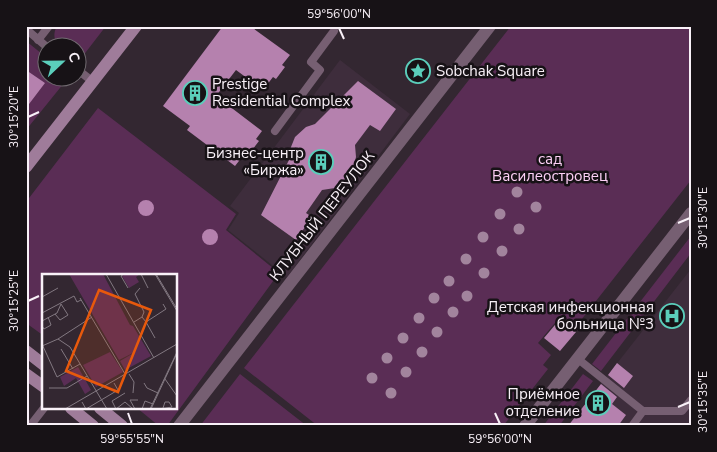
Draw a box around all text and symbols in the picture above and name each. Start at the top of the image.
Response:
text: 59°56'00"N [307,6,371,22]
north arrow [38,38,88,88]
text: С [63,49,84,66]
place icon: Sobchak Square [405,58,431,84]
place label: Sobchak Square [436,61,545,81]
place label: Prestige Residential Complex [212,74,351,111]
building icon: Prestige Residential Complex [182,80,208,106]
text: 30°15'20"E [6,86,22,148]
place label: Бизнес-центр «Биржа» [206,143,304,180]
street label: КЛУБНЫЙ ПЕРЕУЛОК [265,147,379,285]
building icon: Бизнес-центр «Биржа» [308,149,334,175]
park label: сад Василеостровец [492,149,608,186]
text: 30°15'30"E [695,187,711,249]
text: 30°15'25"E [6,270,22,332]
inset map [42,274,178,410]
place label: Детская инфекционная больница №3 [487,297,654,334]
hospital icon: Детская инфекционная больница №3 [659,303,685,329]
text: 30°15'35"E [695,371,711,433]
place label: Приёмное отделение [505,384,580,421]
building icon: Приёмное отделение [585,390,611,416]
text: 59°55'55"N [100,431,164,447]
text: 59°56'00"N [468,431,532,447]

